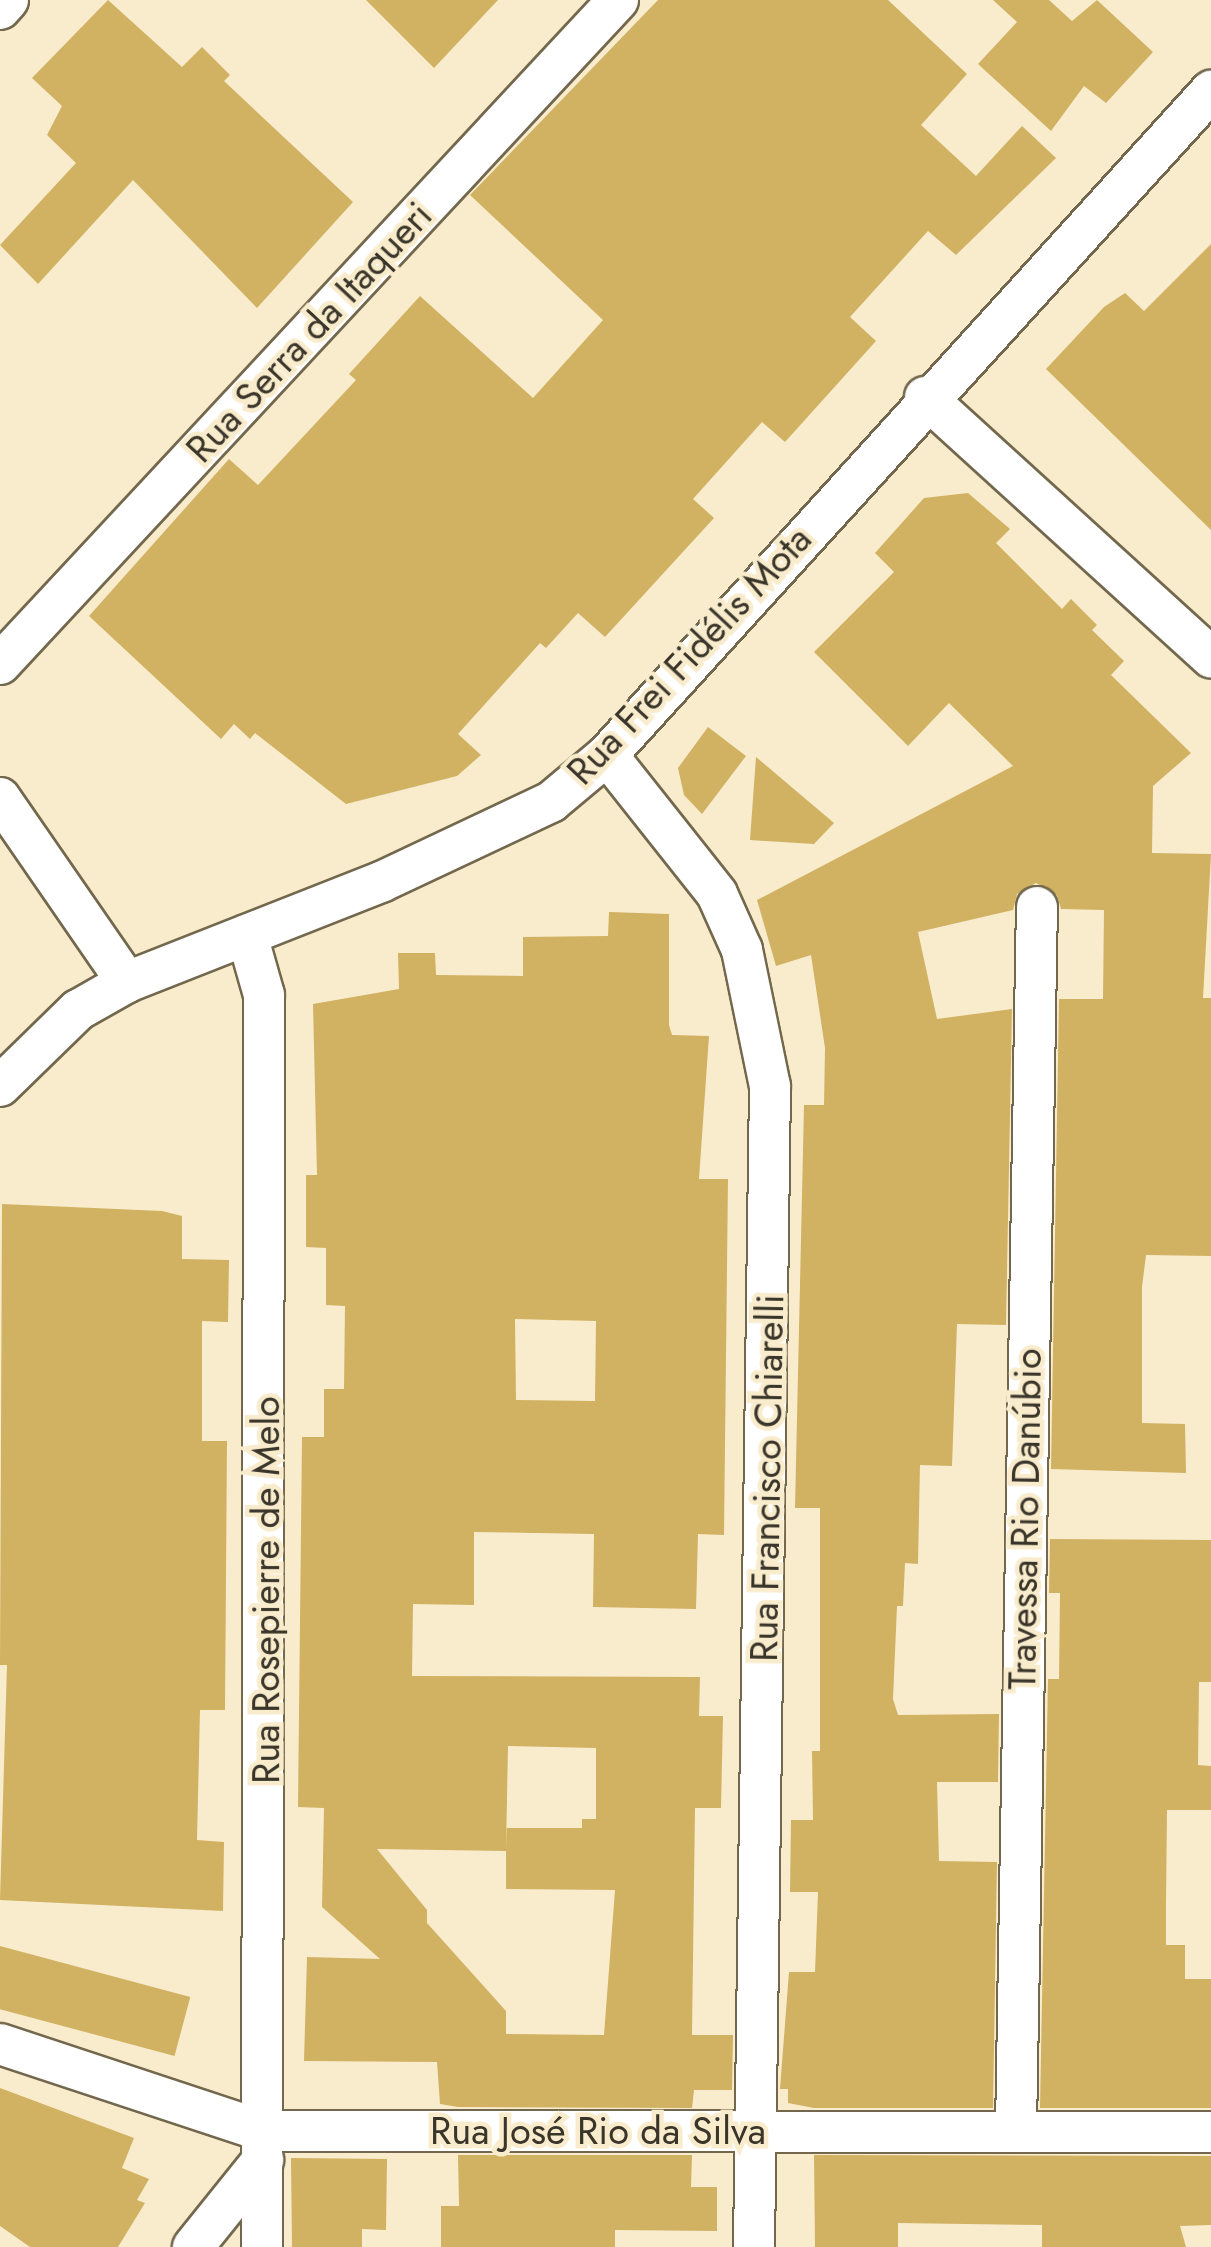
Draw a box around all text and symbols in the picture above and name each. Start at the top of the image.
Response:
street label: Rua Serra da Itaqueri [177,192,441,472]
street label: Rua Frei Fidélis Mota [557,516,821,794]
street label: Rua Francisco Chiarelli [741,1294,793,1662]
street label: Travessa Rio Danúbio [999,1348,1051,1690]
street label: Rua Rosepierre de Melo [243,1396,289,1784]
street label: Rua José Rio da Silva [430,2108,766,2154]

